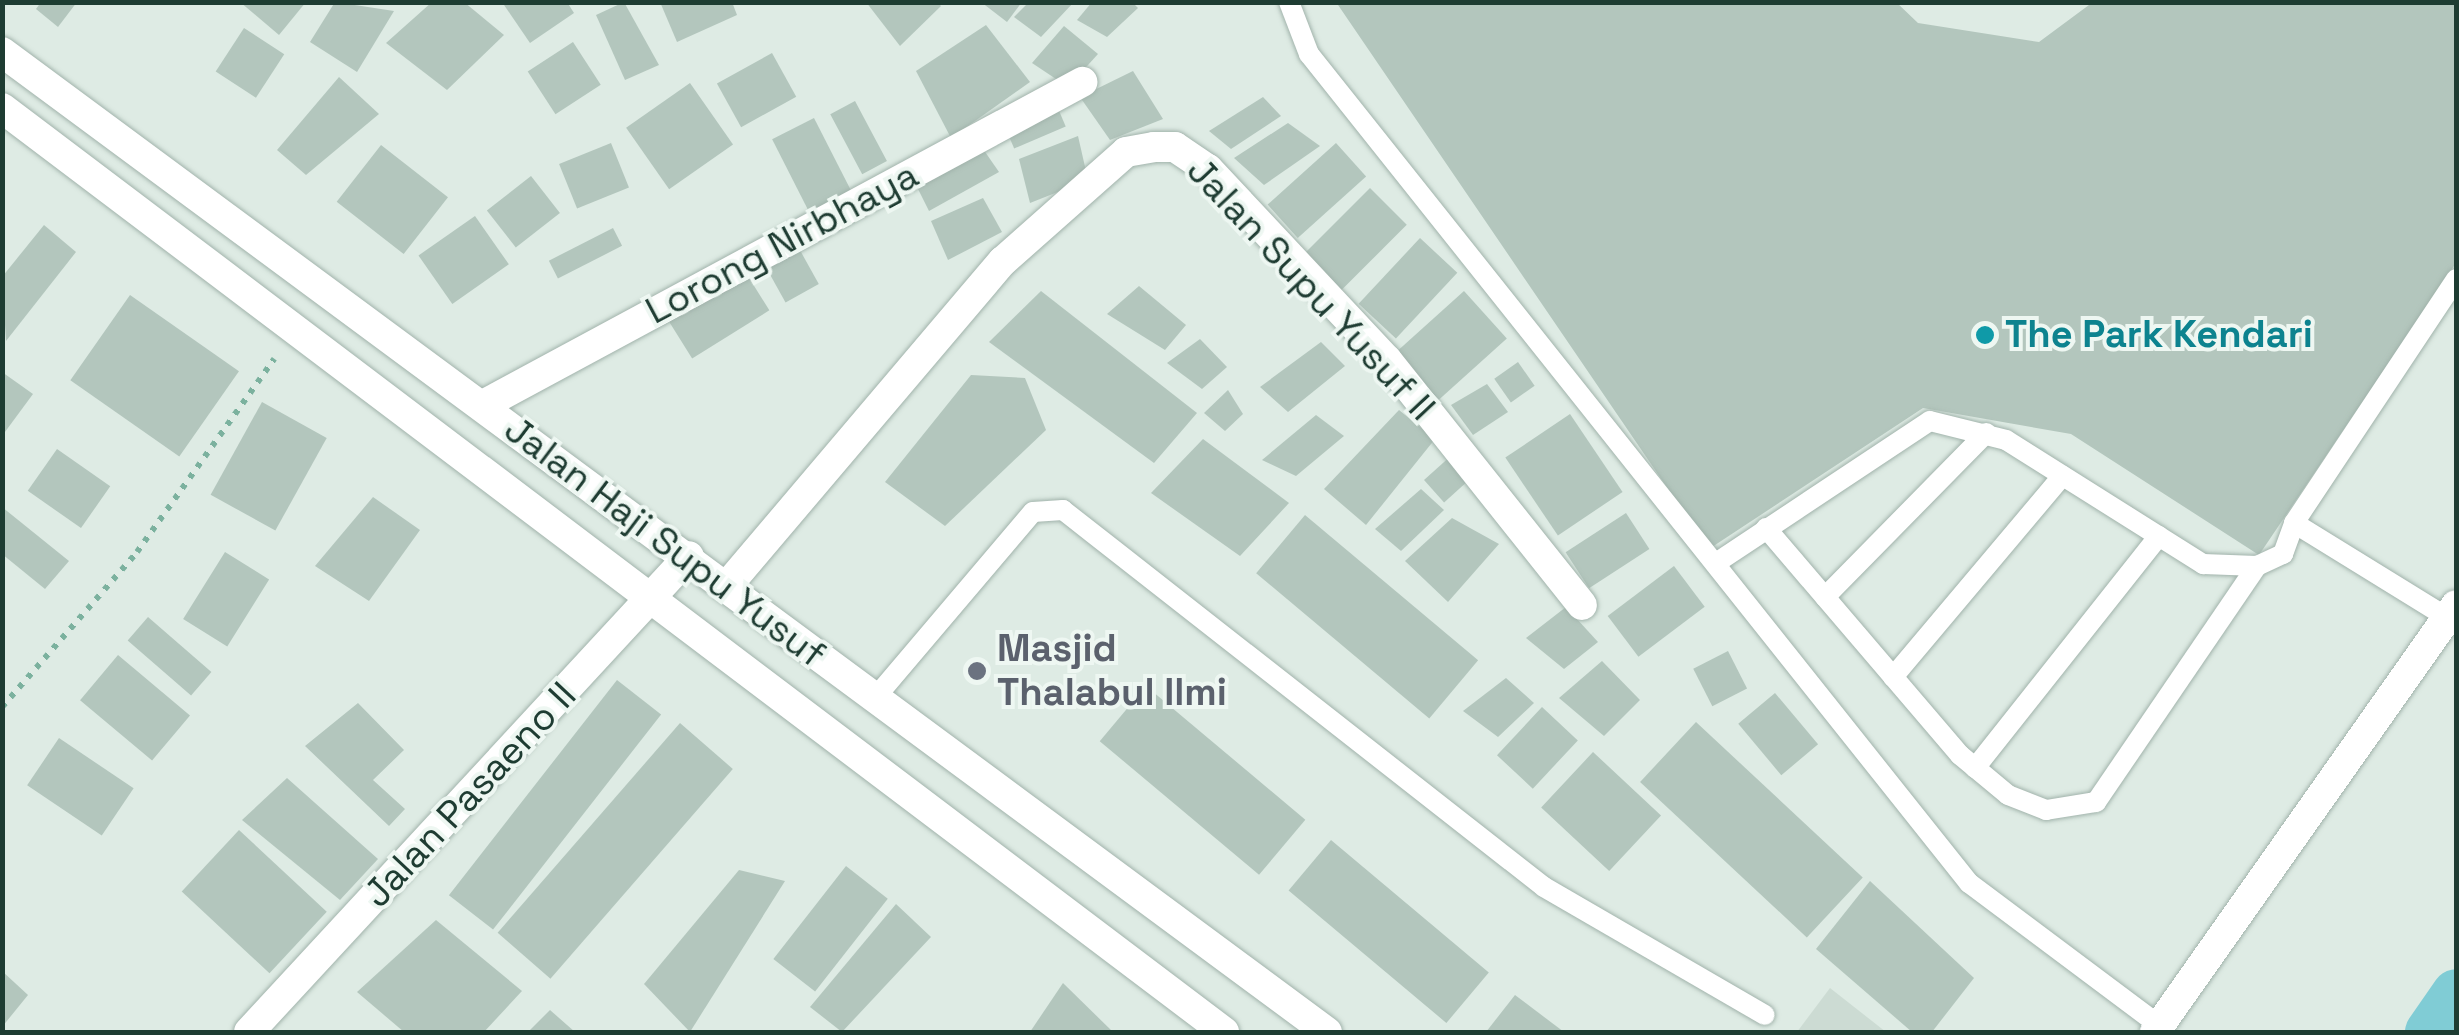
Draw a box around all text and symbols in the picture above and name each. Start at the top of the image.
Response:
street label: Jalan Supu Yusuf II [1177,148,1445,430]
street label: Lorong Nirbhaya [638,152,926,334]
place label: The Park Kendari [2005,312,2313,358]
marker: The Park Kendari [1974,324,1996,346]
street label: Jalan Haji Supu Yusuf [495,406,835,678]
place label: Masjid Thalabul Ilmi [997,626,1227,716]
marker: Masjid Thalabul Ilmi [966,660,988,682]
street label: Jalan Pasaeno II [354,673,586,917]

